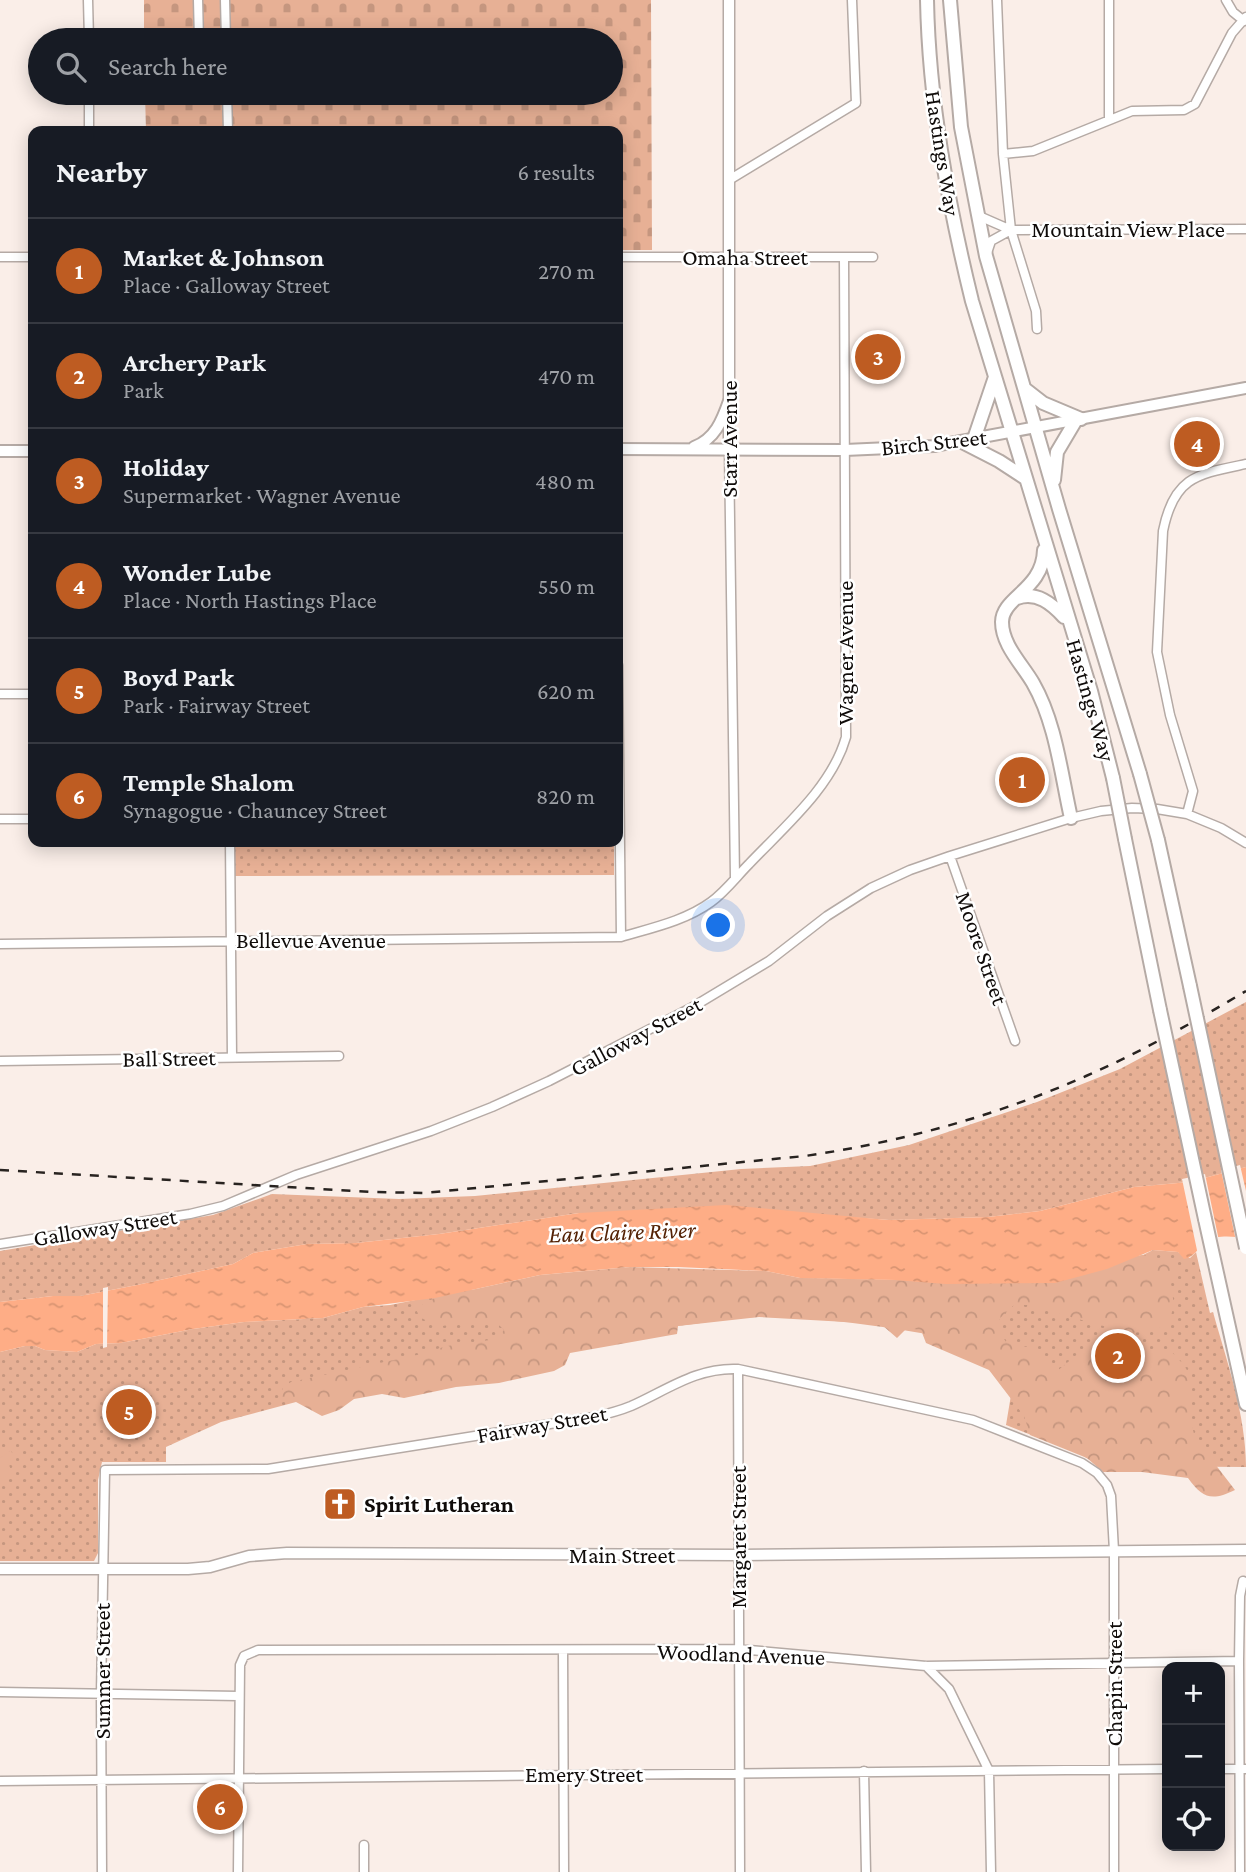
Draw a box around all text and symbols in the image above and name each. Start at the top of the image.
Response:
search box [28,28,623,105]
icon: search [52,48,90,86]
text: Search here [108,52,227,81]
street label: Hastings Way [920,89,966,218]
text: Nearby [56,155,147,188]
text: 6 results [518,159,595,185]
street label: Mountain View Place [1031,216,1225,242]
text: Market & Johnson [123,243,324,272]
street label: Omaha Street [682,244,808,270]
text: 1 [75,258,83,284]
text: 270 m [538,258,595,284]
text: Place · Galloway Street [123,272,330,298]
pin: 3 [855,331,901,383]
text: Archery Park [123,348,266,377]
text: 2 [73,363,85,389]
text: 470 m [538,363,595,389]
text: Park [123,377,164,403]
street label: Starr Avenue [716,380,742,498]
pin: 4 [1174,418,1220,470]
street label: Birch Street [880,423,989,460]
text: Holiday [123,453,209,482]
text: 3 [73,468,85,494]
text: 480 m [535,468,595,494]
text: Supermarket · Wagner Avenue [123,482,401,508]
text: Wonder Lube [123,558,271,587]
text: 4 [73,573,85,599]
text: 550 m [538,573,595,599]
street label: Wagner Avenue [832,581,858,725]
text: Place · North Hastings Place [123,587,377,613]
street label: Hastings Way [1061,636,1121,765]
text: Boyd Park [123,663,234,692]
text: 5 [73,678,85,704]
text: 620 m [537,678,595,704]
text: Park · Fairway Street [123,692,310,718]
pin: 1 [999,754,1045,806]
text: Temple Shalom [123,768,294,797]
text: 6 [73,783,85,809]
text: 820 m [536,783,595,809]
text: Synagogue · Chauncey Street [123,797,387,823]
street label: Moore Street [951,888,1014,1008]
your location [701,908,735,942]
street label: Bellevue Avenue [236,927,386,953]
street label: Galloway Street [566,990,706,1081]
street label: Ball Street [122,1044,216,1072]
street label: Galloway Street [31,1203,179,1251]
water label: Eau Claire River [548,1215,697,1248]
pin: 2 [1095,1330,1141,1382]
pin: 5 [106,1386,152,1438]
street label: Fairway Street [475,1400,610,1448]
street label: Margaret Street [725,1465,751,1608]
church icon: Spirit Lutheran [321,1485,359,1523]
place label: Spirit Lutheran [364,1491,514,1517]
street label: Main Street [569,1542,676,1568]
street label: Summer Street [89,1602,115,1739]
street label: Chapin Street [1101,1621,1127,1747]
street label: Woodland Avenue [656,1638,826,1670]
map controls [1162,1662,1225,1851]
button: + [1162,1662,1225,1725]
button: − [1162,1725,1225,1788]
street label: Emery Street [525,1761,643,1787]
pin: 6 [197,1781,243,1833]
button: locate [1162,1788,1225,1851]

